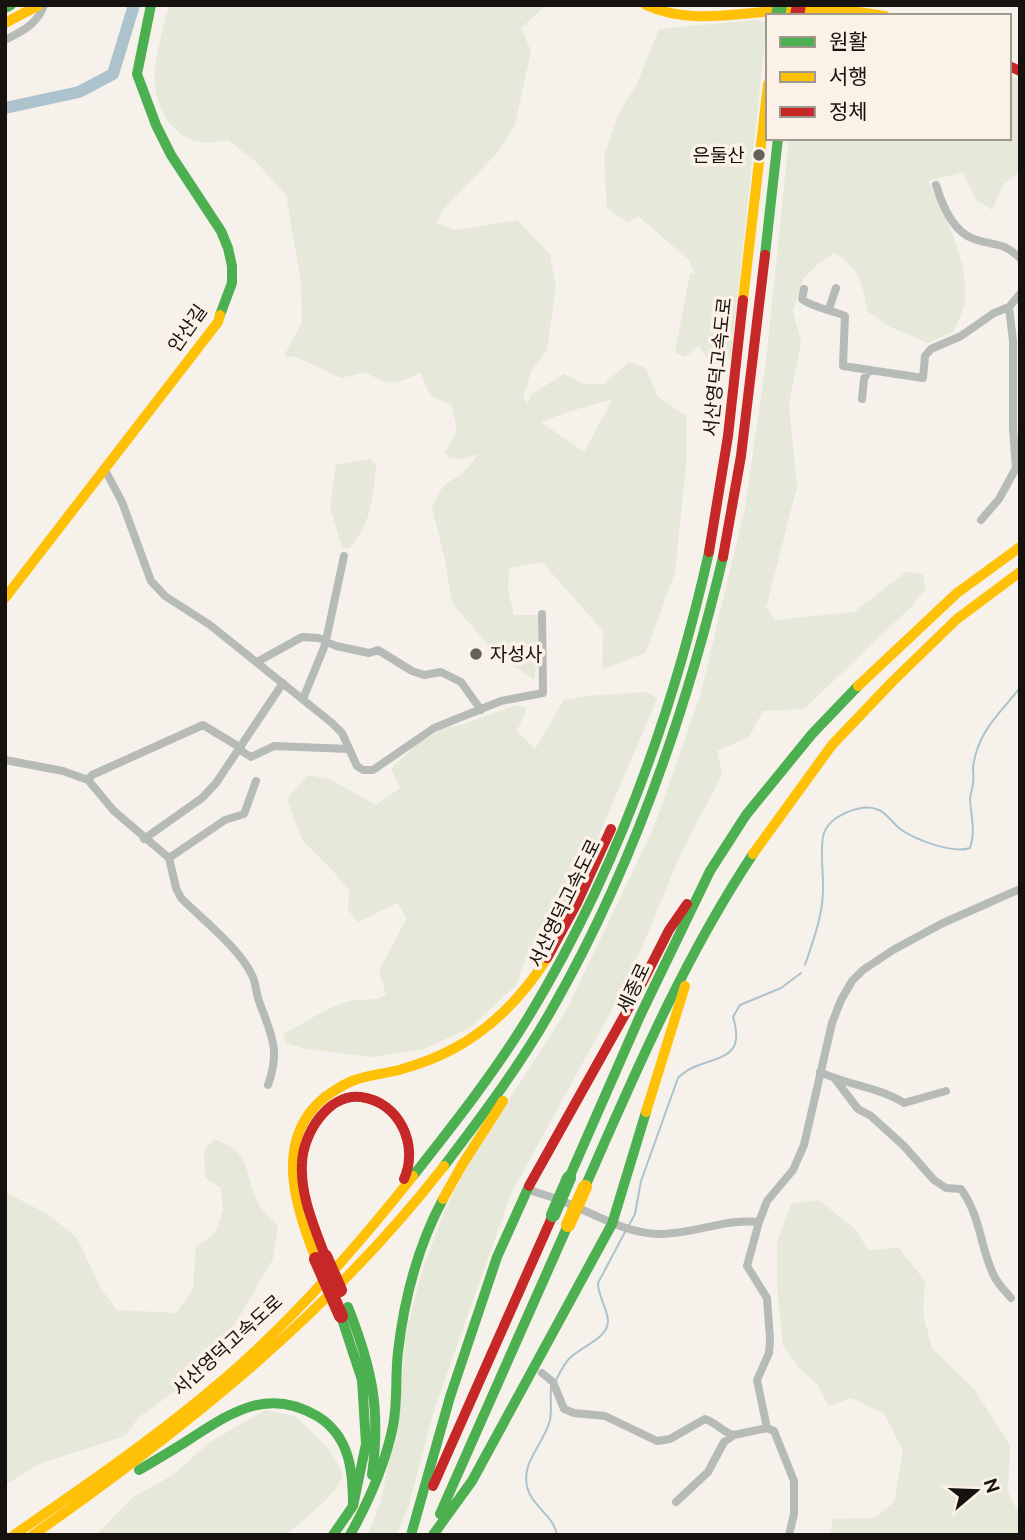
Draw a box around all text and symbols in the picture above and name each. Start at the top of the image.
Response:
legend [766,14,1011,140]
text: 원활 [829,29,868,53]
text: 서행 [829,64,868,88]
text: 정체 [829,99,868,123]
place label: 은둘산 [693,144,745,166]
marker: 은둘산 [751,147,767,163]
street label: 서산영덕고속도로 [699,296,735,438]
street label: 안산길 [163,300,211,356]
place label: 자성사 [490,643,542,665]
marker: 자성사 [468,646,484,662]
street label: 서산영덕고속도로 [523,835,605,971]
street label: 세종로 [612,960,654,1016]
street label: 서산영덕고속도로 [168,1290,286,1400]
north arrow [941,1456,1011,1526]
text: N [979,1475,1005,1496]

